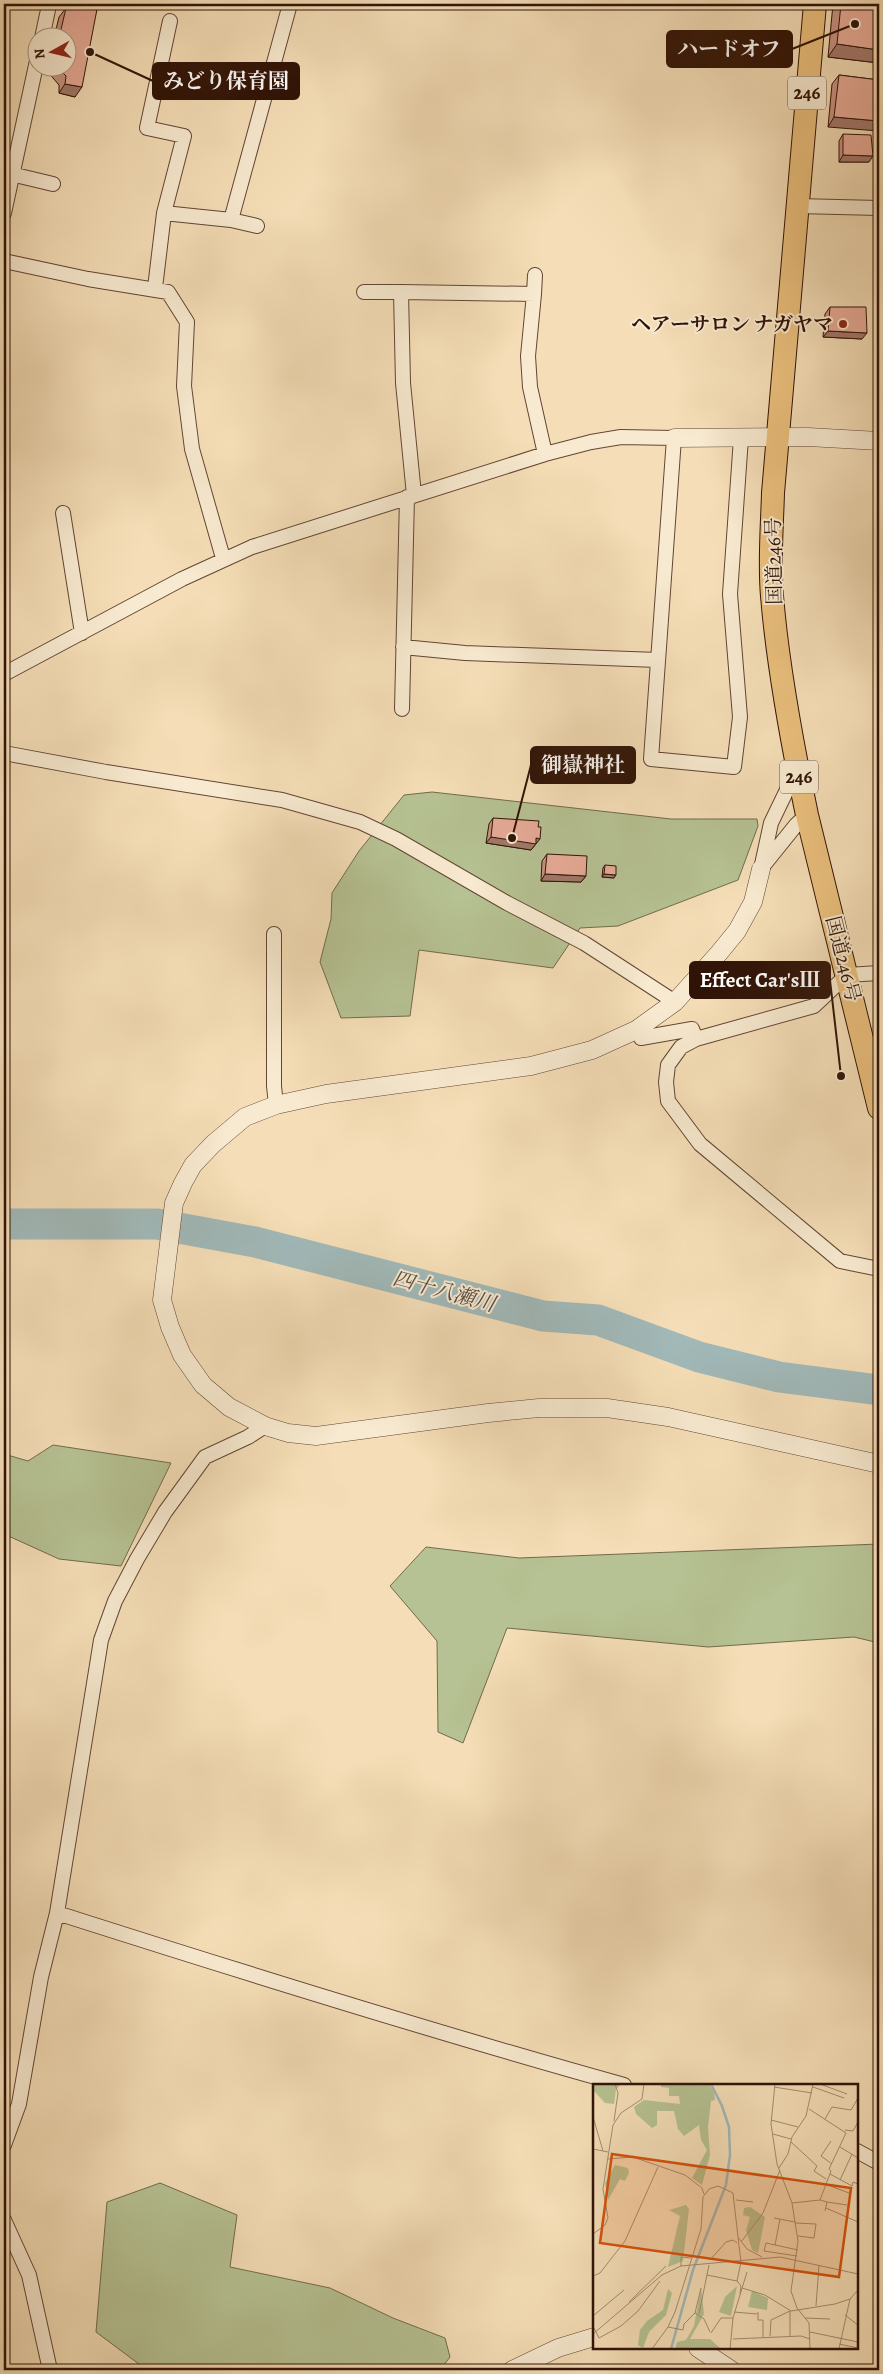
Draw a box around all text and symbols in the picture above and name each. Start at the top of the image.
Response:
north arrow [28,28,78,78]
callout: ハードオフ [667,31,792,67]
text: ハードオフ [677,35,781,63]
text: N [30,47,50,60]
callout: みどり保育園 [153,63,299,99]
text: みどり保育園 [163,67,289,95]
road number: 246 [788,76,826,110]
place label: ヘアーサロン ナガヤマ [631,311,833,338]
marker: ヘアーサロン ナガヤマ [837,318,849,330]
street label: 国道246号 [760,517,788,605]
callout: 御嶽神社 [531,747,635,783]
text: 御嶽神社 [541,751,625,779]
road number: 246 [780,760,818,794]
street label: 国道246号 [819,913,867,1005]
callout: Effect Car'sⅢ [690,962,830,998]
text: Effect Car'sⅢ [700,966,820,994]
water label: 四十八瀬川 [390,1264,500,1319]
inset map [593,2084,858,2349]

